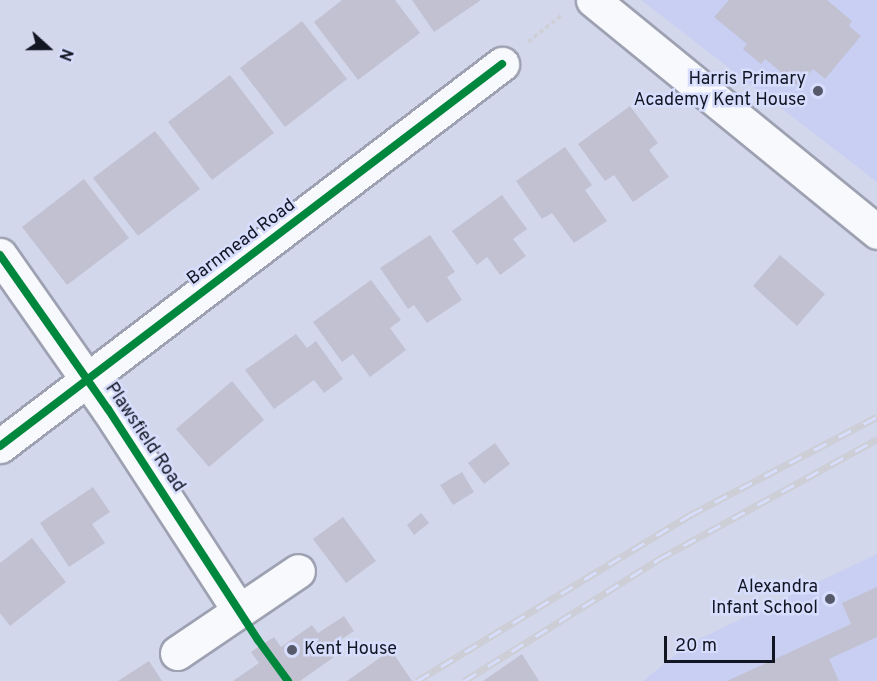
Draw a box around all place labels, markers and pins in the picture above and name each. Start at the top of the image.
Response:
place label: Harris Primary Academy Kent House [634,70,806,112]
marker: Harris Primary Academy Kent House [811,84,825,98]
place label: Alexandra Infant School [711,578,818,620]
marker: Alexandra Infant School [823,592,837,606]
place label: Kent House [304,639,397,661]
marker: Kent House [285,643,299,657]

